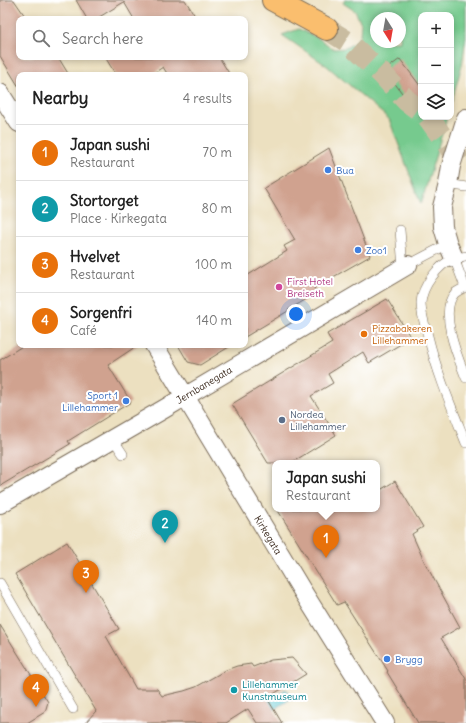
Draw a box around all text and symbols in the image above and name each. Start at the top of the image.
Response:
north arrow [370,12,406,48]
map controls [418,12,454,120]
button: + [418,12,454,48]
search box [16,16,248,60]
icon: search [30,27,52,49]
text: Search here [62,29,143,48]
button: − [418,48,454,84]
button: layers [418,84,454,120]
text: Nearby [32,87,88,109]
text: 4 results [183,90,232,107]
text: Japan sushi [70,135,150,154]
text: 1 [42,144,48,161]
text: 70 m [203,144,232,161]
text: Restaurant [70,154,135,171]
place label: Bua [336,164,354,177]
marker: Bua [323,165,333,175]
text: Stortorget [70,191,139,210]
text: 2 [41,200,49,217]
text: 80 m [201,200,232,217]
text: Place · Kirkegata [70,210,167,227]
place label: Zoo1 [366,244,387,257]
marker: Zoo1 [353,245,363,255]
text: Hvelvet [70,247,120,266]
text: 3 [41,256,49,273]
text: 100 m [195,256,232,273]
text: Restaurant [70,266,135,283]
place label: First Hotel Breiseth [287,275,333,300]
marker: First Hotel Breiseth [274,282,284,292]
text: Sorgenfri [70,303,132,322]
your location [286,304,306,324]
text: 4 [41,312,49,329]
text: 140 m [196,312,232,329]
text: Café [70,322,97,339]
place label: Pizzabakeren Lillehammer [372,322,432,347]
marker: Pizzabakeren Lillehammer [359,329,369,339]
street label: Jernbanegata [174,363,235,407]
place label: Sport 1 Lillehammer [62,389,118,414]
marker: Sport 1 Lillehammer [121,396,131,406]
place label: Nordea Lillehammer [290,408,346,433]
marker: Nordea Lillehammer [277,415,287,425]
popup [272,460,380,512]
text: Japan sushi [286,468,366,487]
text: Restaurant [286,487,351,504]
pin: 2 [152,510,178,543]
street label: Kirkegata [251,513,285,557]
pin: 1 [313,525,339,558]
pin: 3 [73,560,99,593]
place label: Brygg [395,653,422,666]
marker: Brygg [382,654,392,664]
pin: 4 [23,674,49,707]
place label: Lillehammer Kunstmuseum [242,678,307,703]
marker: Lillehammer Kunstmuseum [229,685,239,695]

